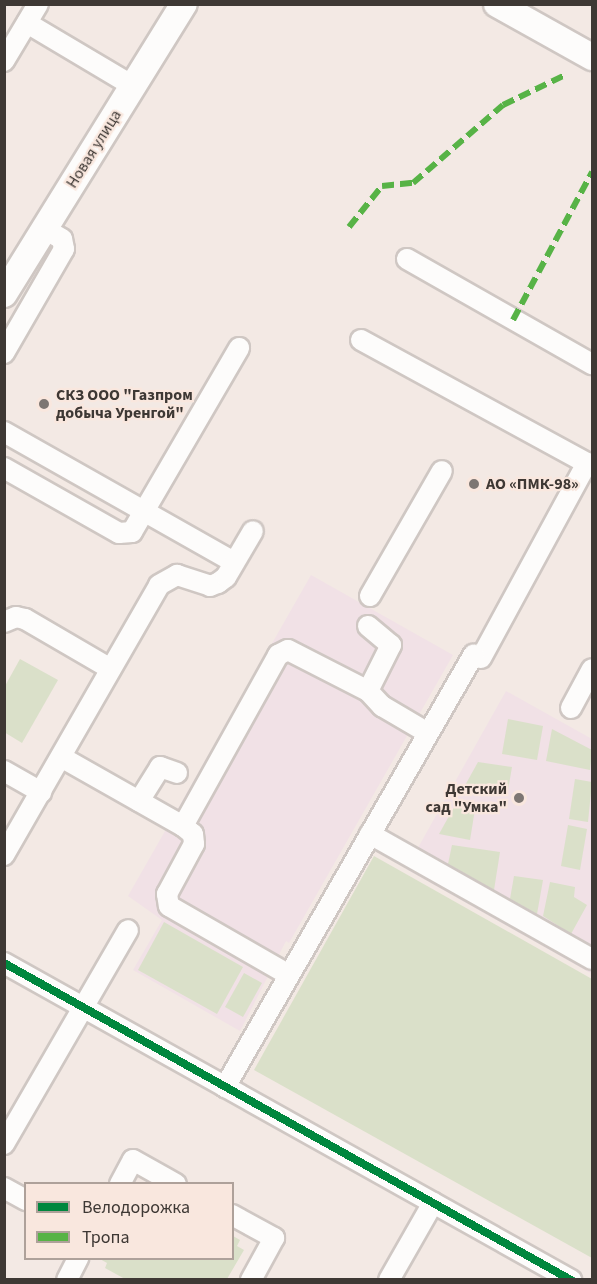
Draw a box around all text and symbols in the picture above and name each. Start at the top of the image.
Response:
street label: Новая улица [62,106,126,192]
place label: СКЗ ООО "Газпром добыча Уренгой" [56,385,193,423]
marker: СКЗ ООО "Газпром добыча Уренгой" [37,397,51,411]
place label: АО «ПМК-98» [486,474,579,494]
marker: АО «ПМК-98» [467,477,481,491]
place label: Детский сад "Умка" [425,779,507,817]
marker: Детский сад "Умка" [512,791,526,805]
legend [24,1182,234,1260]
text: Велодорожка [82,1195,190,1220]
text: Тропа [82,1225,130,1250]

